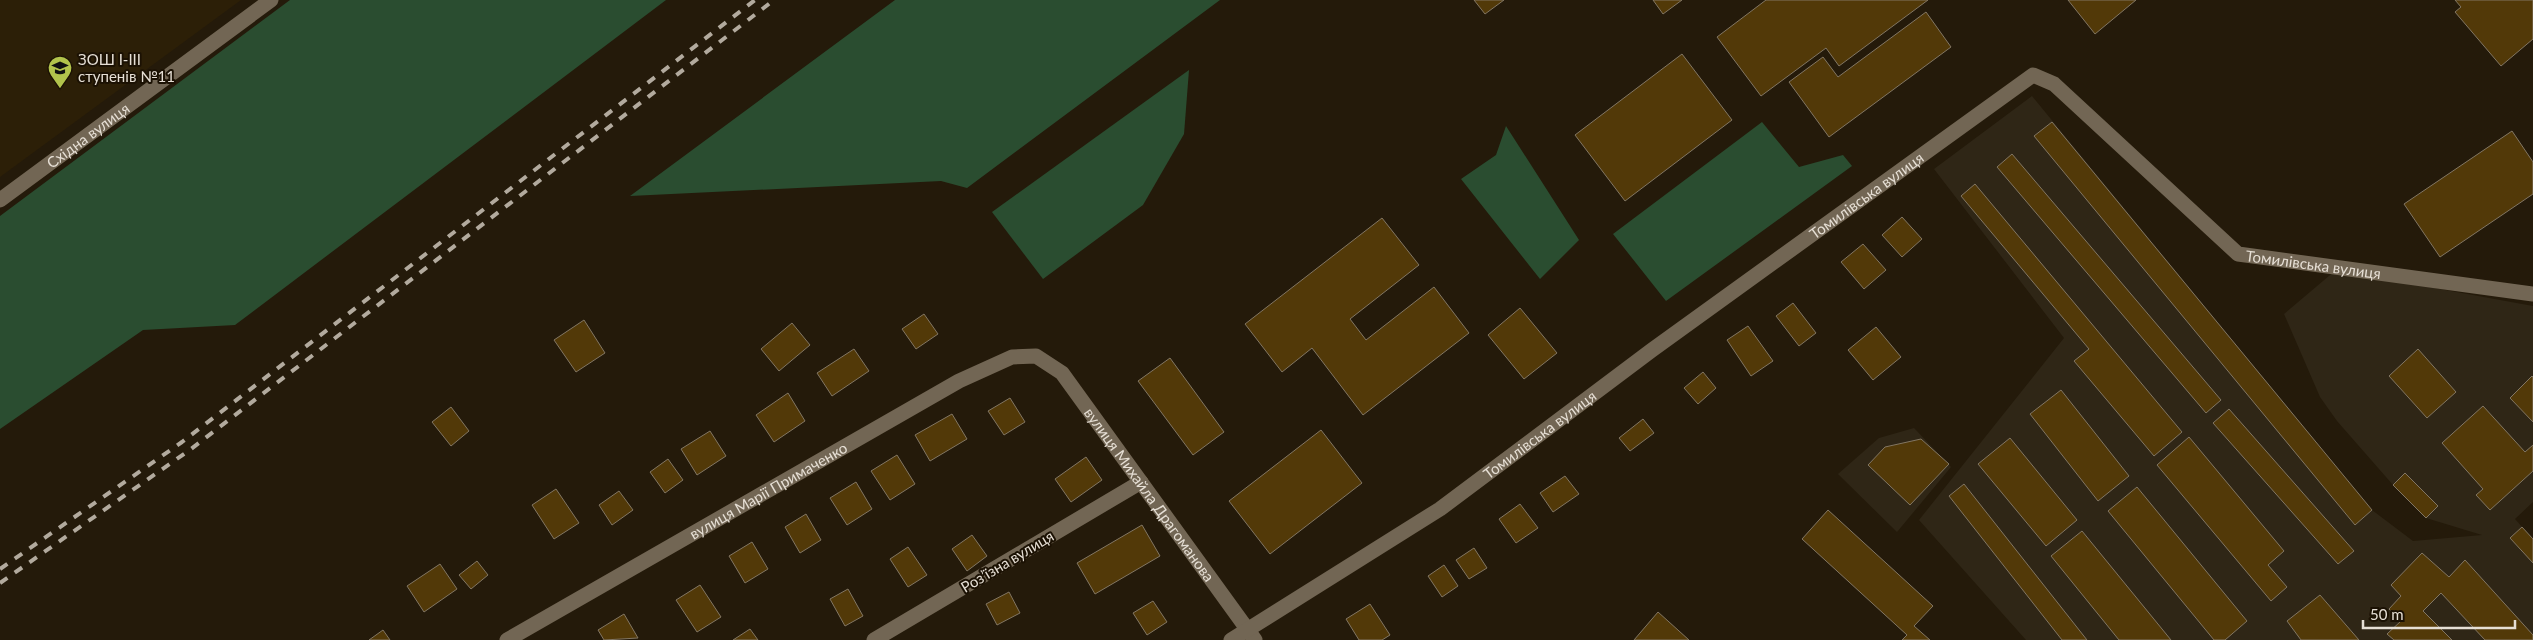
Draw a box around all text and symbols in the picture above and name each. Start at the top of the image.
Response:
place label: ЗОШ І-ІІІ ступенів №11 [78,50,175,85]
school or university icon: ЗОШ І-ІІІ ступенів №11 [47,55,73,89]
street label: Східна вулиця [43,99,133,172]
street label: Томилівська вулиця [1806,148,1927,242]
street label: Томилівська вулиця [2245,246,2382,282]
street label: Томилівська вулиця [1480,386,1599,482]
street label: вулиця Михайла Драгоманова [1081,404,1219,585]
street label: вулиця Марії Примаченко [686,438,850,543]
street label: Розʼїзна вулиця [957,526,1057,596]
scale bar [2363,598,2516,630]
text: 50 m [2370,605,2404,623]

